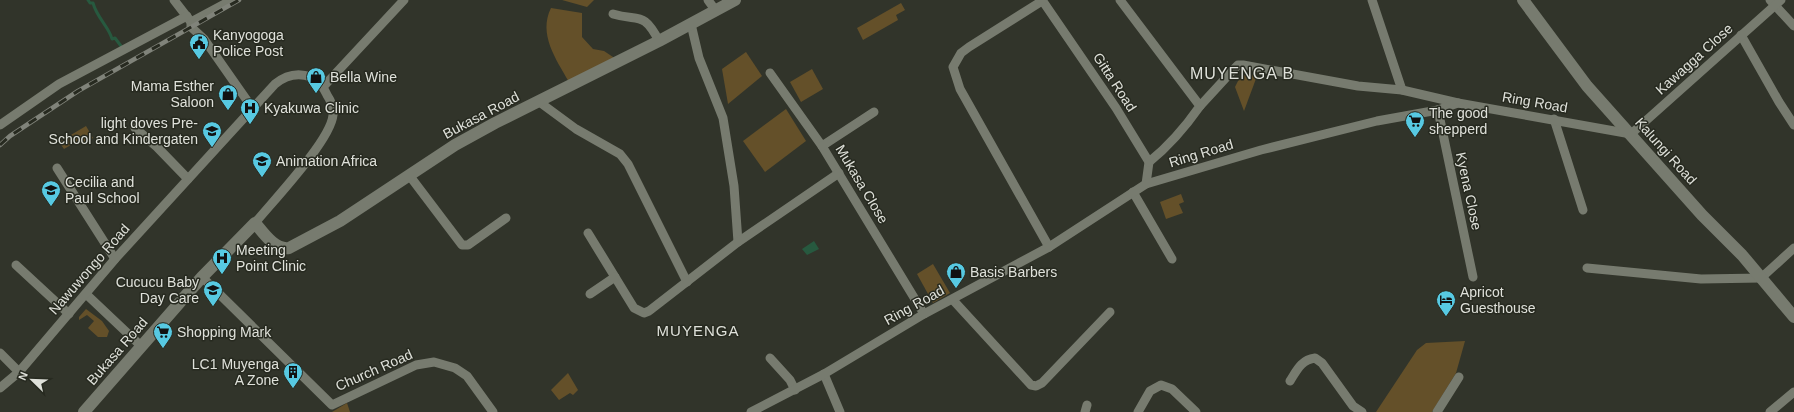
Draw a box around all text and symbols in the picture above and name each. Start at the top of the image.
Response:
street label: Kawagga Close [1652,20,1736,98]
place label: Kanyogoga Police Post [213,27,284,59]
public building icon: Kanyogoga Police Post [188,32,210,60]
street label: Gitta Road [1090,50,1140,114]
district label: MUYENGA B [1190,65,1294,82]
shop icon: Bella Wine [305,66,327,94]
place label: Bella Wine [330,69,397,85]
place label: Mama Esther Saloon [131,78,214,110]
shop icon: Mama Esther Saloon [217,83,239,111]
street label: Bukasa Road [440,88,522,142]
street label: Ring Road [1501,88,1569,116]
hospital icon: Kyakuwa Clinic [239,97,261,125]
place label: Kyakuwa Clinic [264,100,359,116]
place label: The good shepperd [1429,105,1488,137]
supermarket icon: The good shepperd [1404,110,1426,138]
street label: Kalungi Road [1632,114,1700,188]
place label: light doves Pre- School and Kindergaten [49,115,198,147]
school or university icon: light doves Pre- School and Kindergaten [201,120,223,148]
street label: Ring Road [1167,136,1235,170]
street label: Mukasa Close [832,142,892,226]
school or university icon: Animation Africa [251,150,273,178]
street label: Kyena Close [1453,151,1485,232]
place label: Animation Africa [276,153,377,169]
place label: Cecilia and Paul School [65,174,140,206]
school or university icon: Cecilia and Paul School [40,179,62,207]
street label: Nawuwongo Road [45,221,133,317]
place label: Meeting Point Clinic [236,242,306,274]
hospital icon: Meeting Point Clinic [211,247,233,275]
shop icon: Basis Barbers [945,261,967,289]
place label: Basis Barbers [970,264,1057,280]
place label: Cucucu Baby Day Care [116,274,199,306]
school or university icon: Cucucu Baby Day Care [202,279,224,307]
street label: Ring Road [881,282,947,328]
place label: Apricot Guesthouse [1460,284,1536,316]
hotel icon: Apricot Guesthouse [1435,289,1457,317]
street label: Bukasa Road [83,314,151,388]
supermarket icon: Shopping Mark [152,321,174,349]
district label: MUYENGA [657,322,739,339]
place label: Shopping Mark [177,324,272,340]
street label: Church Road [333,346,415,394]
place label: LC1 Muyenga A Zone [192,356,279,388]
north arrow [12,360,52,400]
building icon: LC1 Muyenga A Zone [282,361,304,389]
text: N [16,370,30,382]

